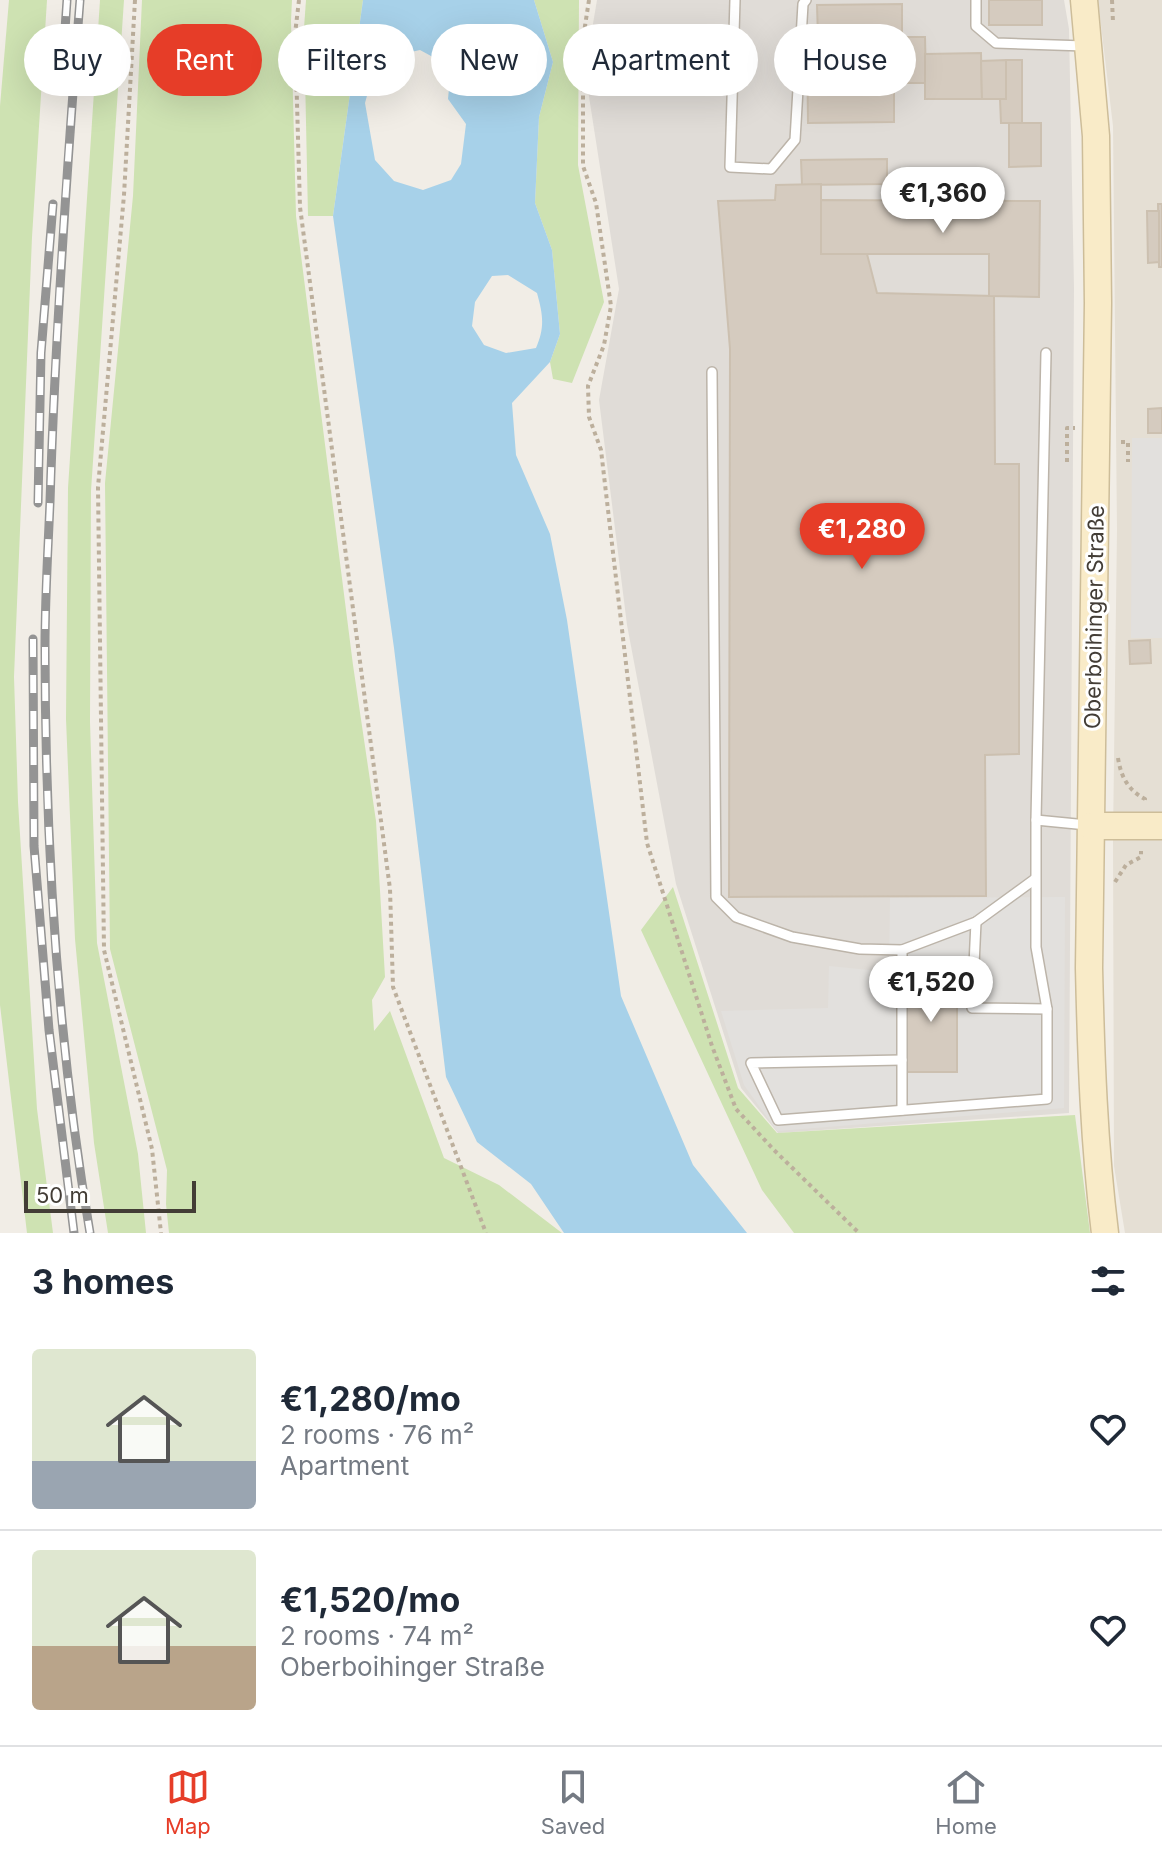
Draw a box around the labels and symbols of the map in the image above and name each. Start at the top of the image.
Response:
pin: €1,360 [878,167,1008,235]
pin: €1,280 [797,503,927,571]
street label: Oberboihinger Straße [1079,505,1109,729]
pin: €1,520 [866,956,996,1024]
scale bar [24,1177,196,1213]

